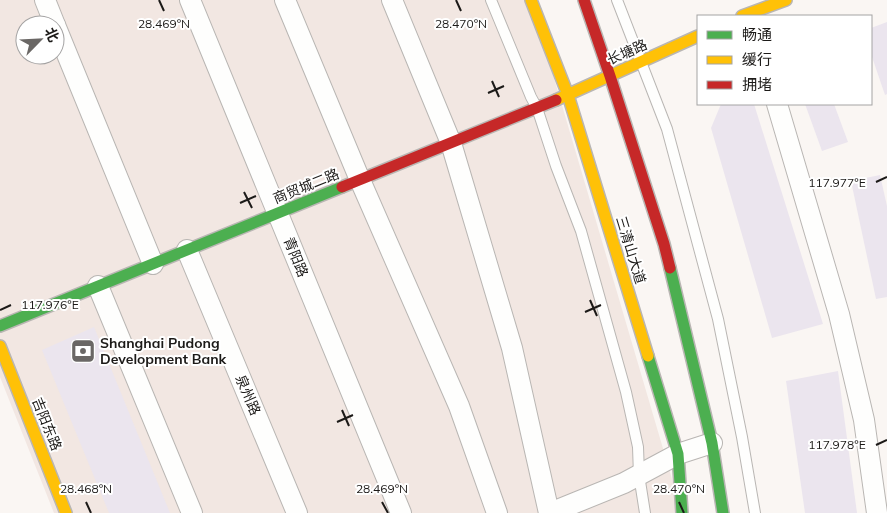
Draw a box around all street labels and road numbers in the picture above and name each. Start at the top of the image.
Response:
street label: 长塘路 [604,35,650,69]
street label: 商贸城二路 [270,165,342,207]
street label: 三清山大道 [612,214,650,286]
street label: 青阳路 [280,234,312,280]
street label: 泉州路 [232,372,264,418]
street label: 吉阳东路 [28,395,66,453]

